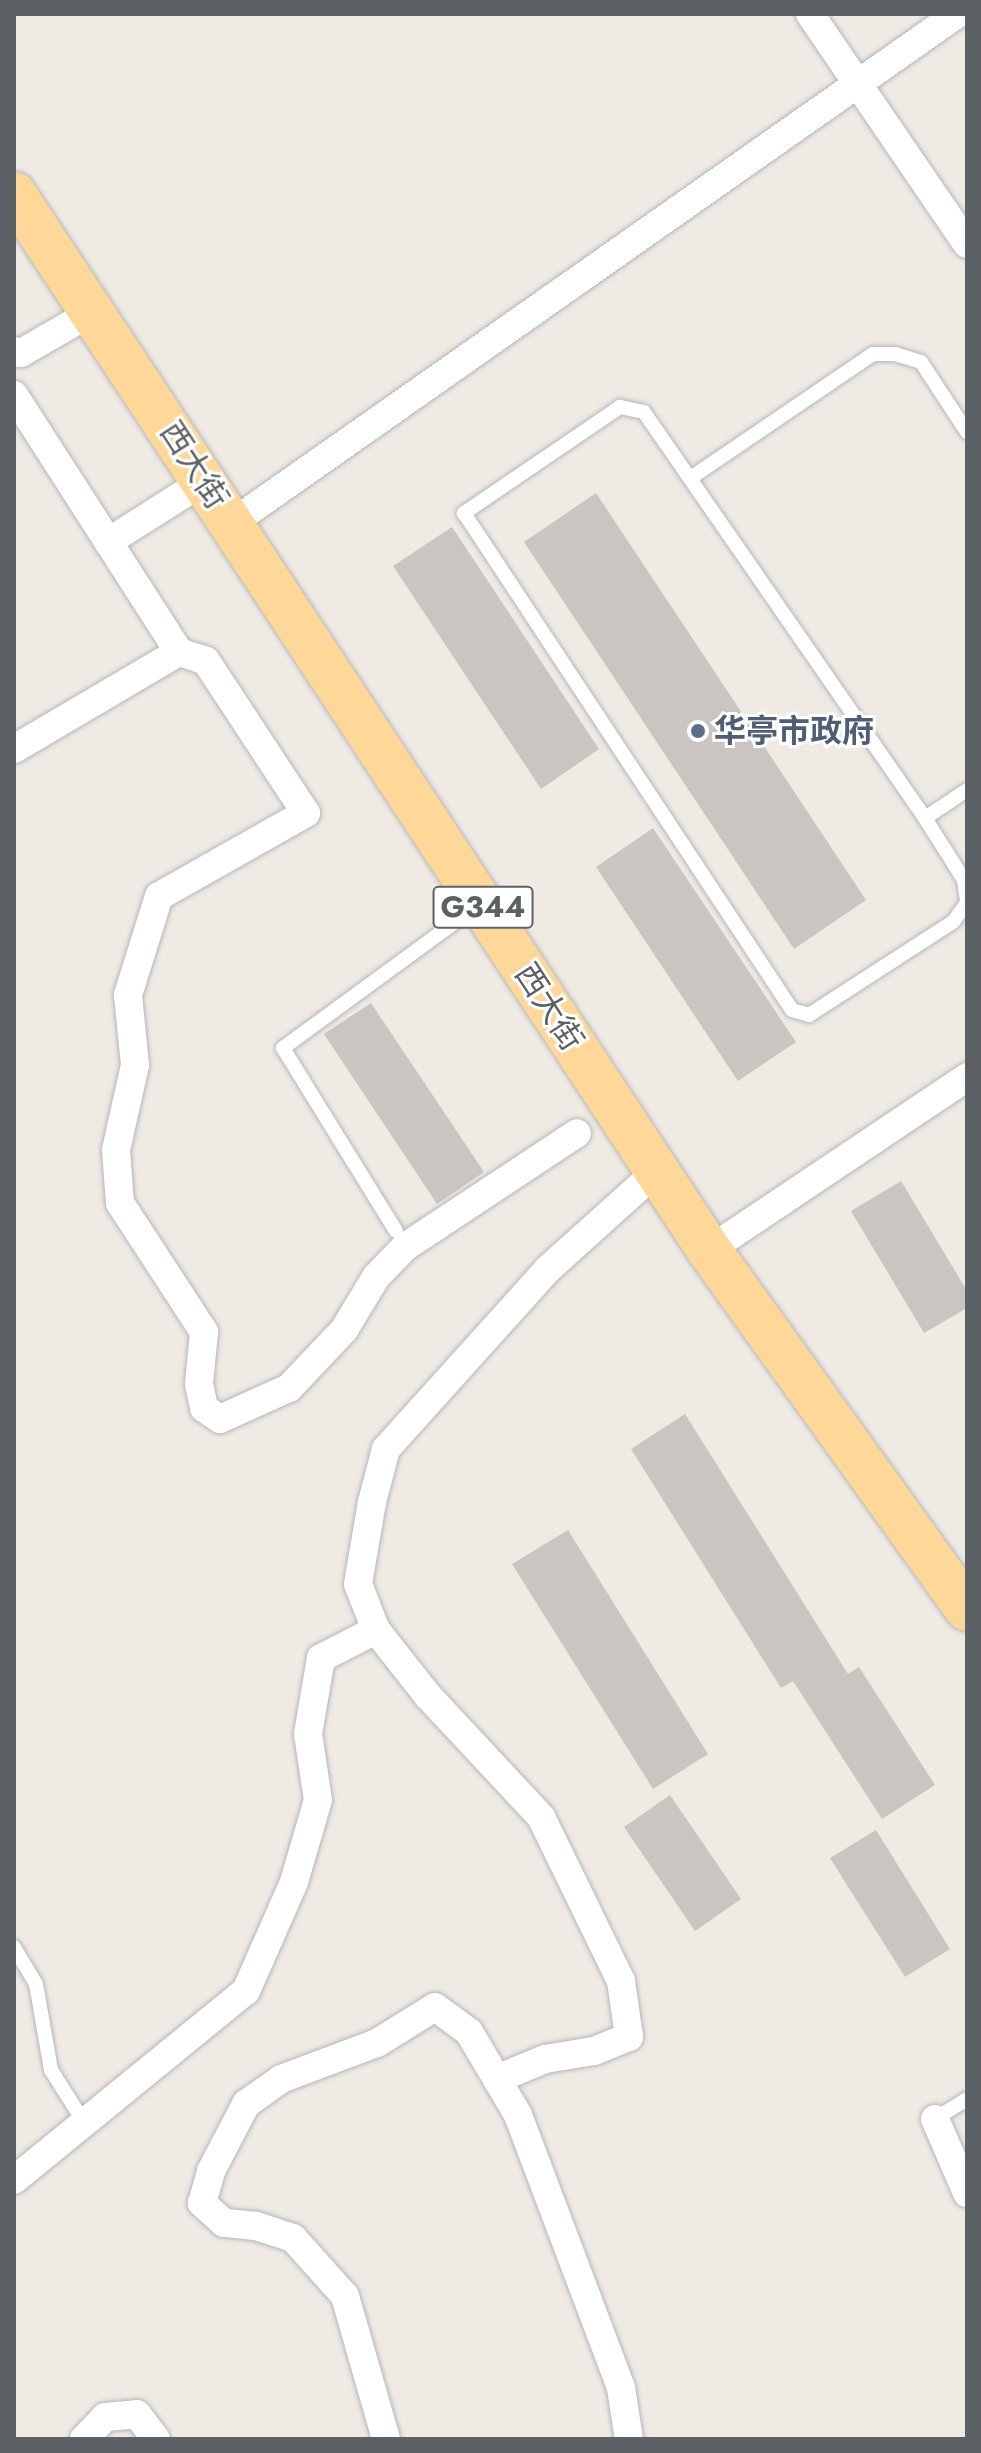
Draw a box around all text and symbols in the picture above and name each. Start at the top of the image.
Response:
street label: 西大街 [152,414,236,516]
place label: 华亭市政府 [714,712,874,750]
marker: 华亭市政府 [689,722,707,740]
road number: G344 [431,881,535,933]
street label: 西大街 [507,956,591,1058]

